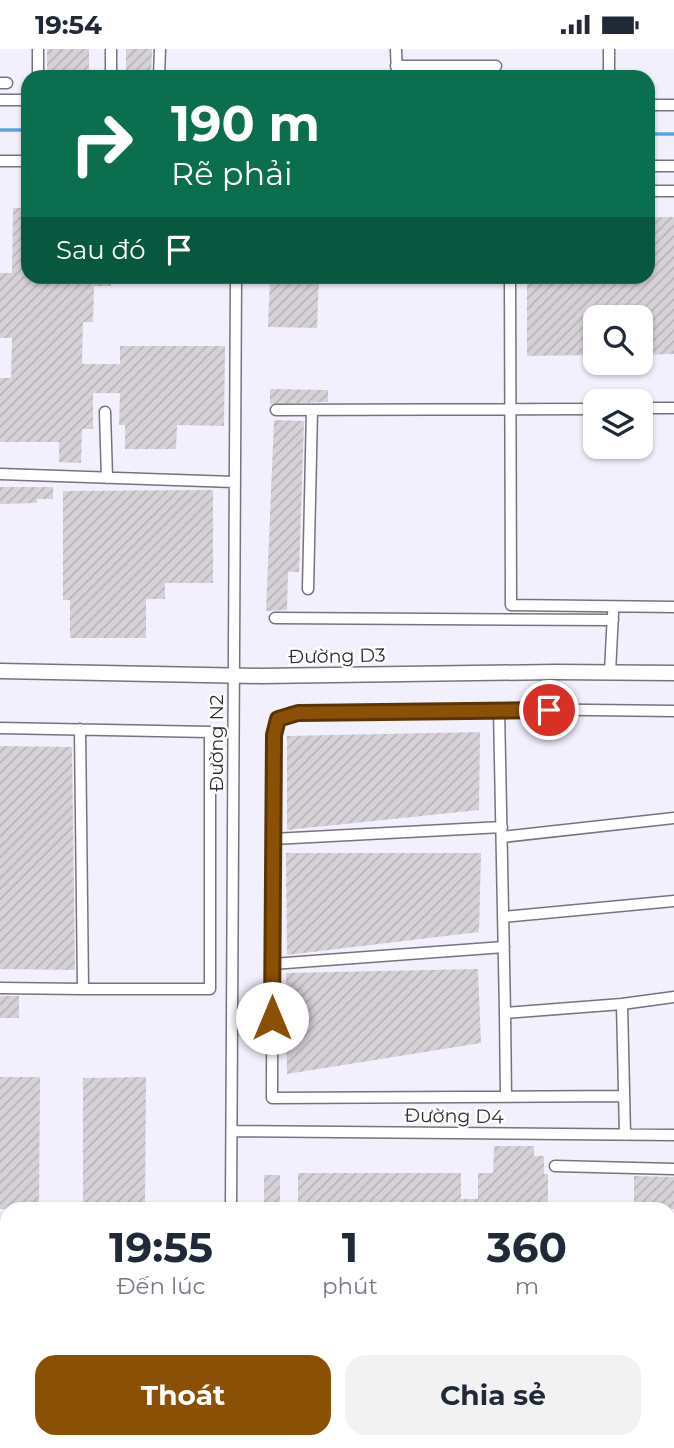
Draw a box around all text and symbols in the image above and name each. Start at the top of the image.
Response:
text: 19:54 [35,9,102,41]
text: 190 m [171,94,320,153]
icon: right [56,98,147,189]
text: Rẽ phải [171,154,293,193]
icon: arrive [160,231,198,269]
text: Sau đó [56,234,146,266]
map controls [583,305,653,459]
button: search [583,305,653,375]
button: layers [583,389,653,459]
street label: Đường D3 [288,644,386,668]
pin [519,680,579,740]
icon: arrive [530,691,568,729]
street label: Đường N2 [205,694,228,792]
position arrow [235,981,309,1055]
street label: Đường D4 [404,1104,504,1128]
text: 19:55 [109,1221,213,1273]
text: 1 [342,1221,358,1273]
text: 360 [487,1221,567,1273]
text: Đến lúc [116,1272,206,1300]
text: phút [322,1272,378,1300]
text: m [515,1272,539,1300]
button: Thoát [35,1355,331,1435]
button: Chia sẻ [345,1355,641,1435]

